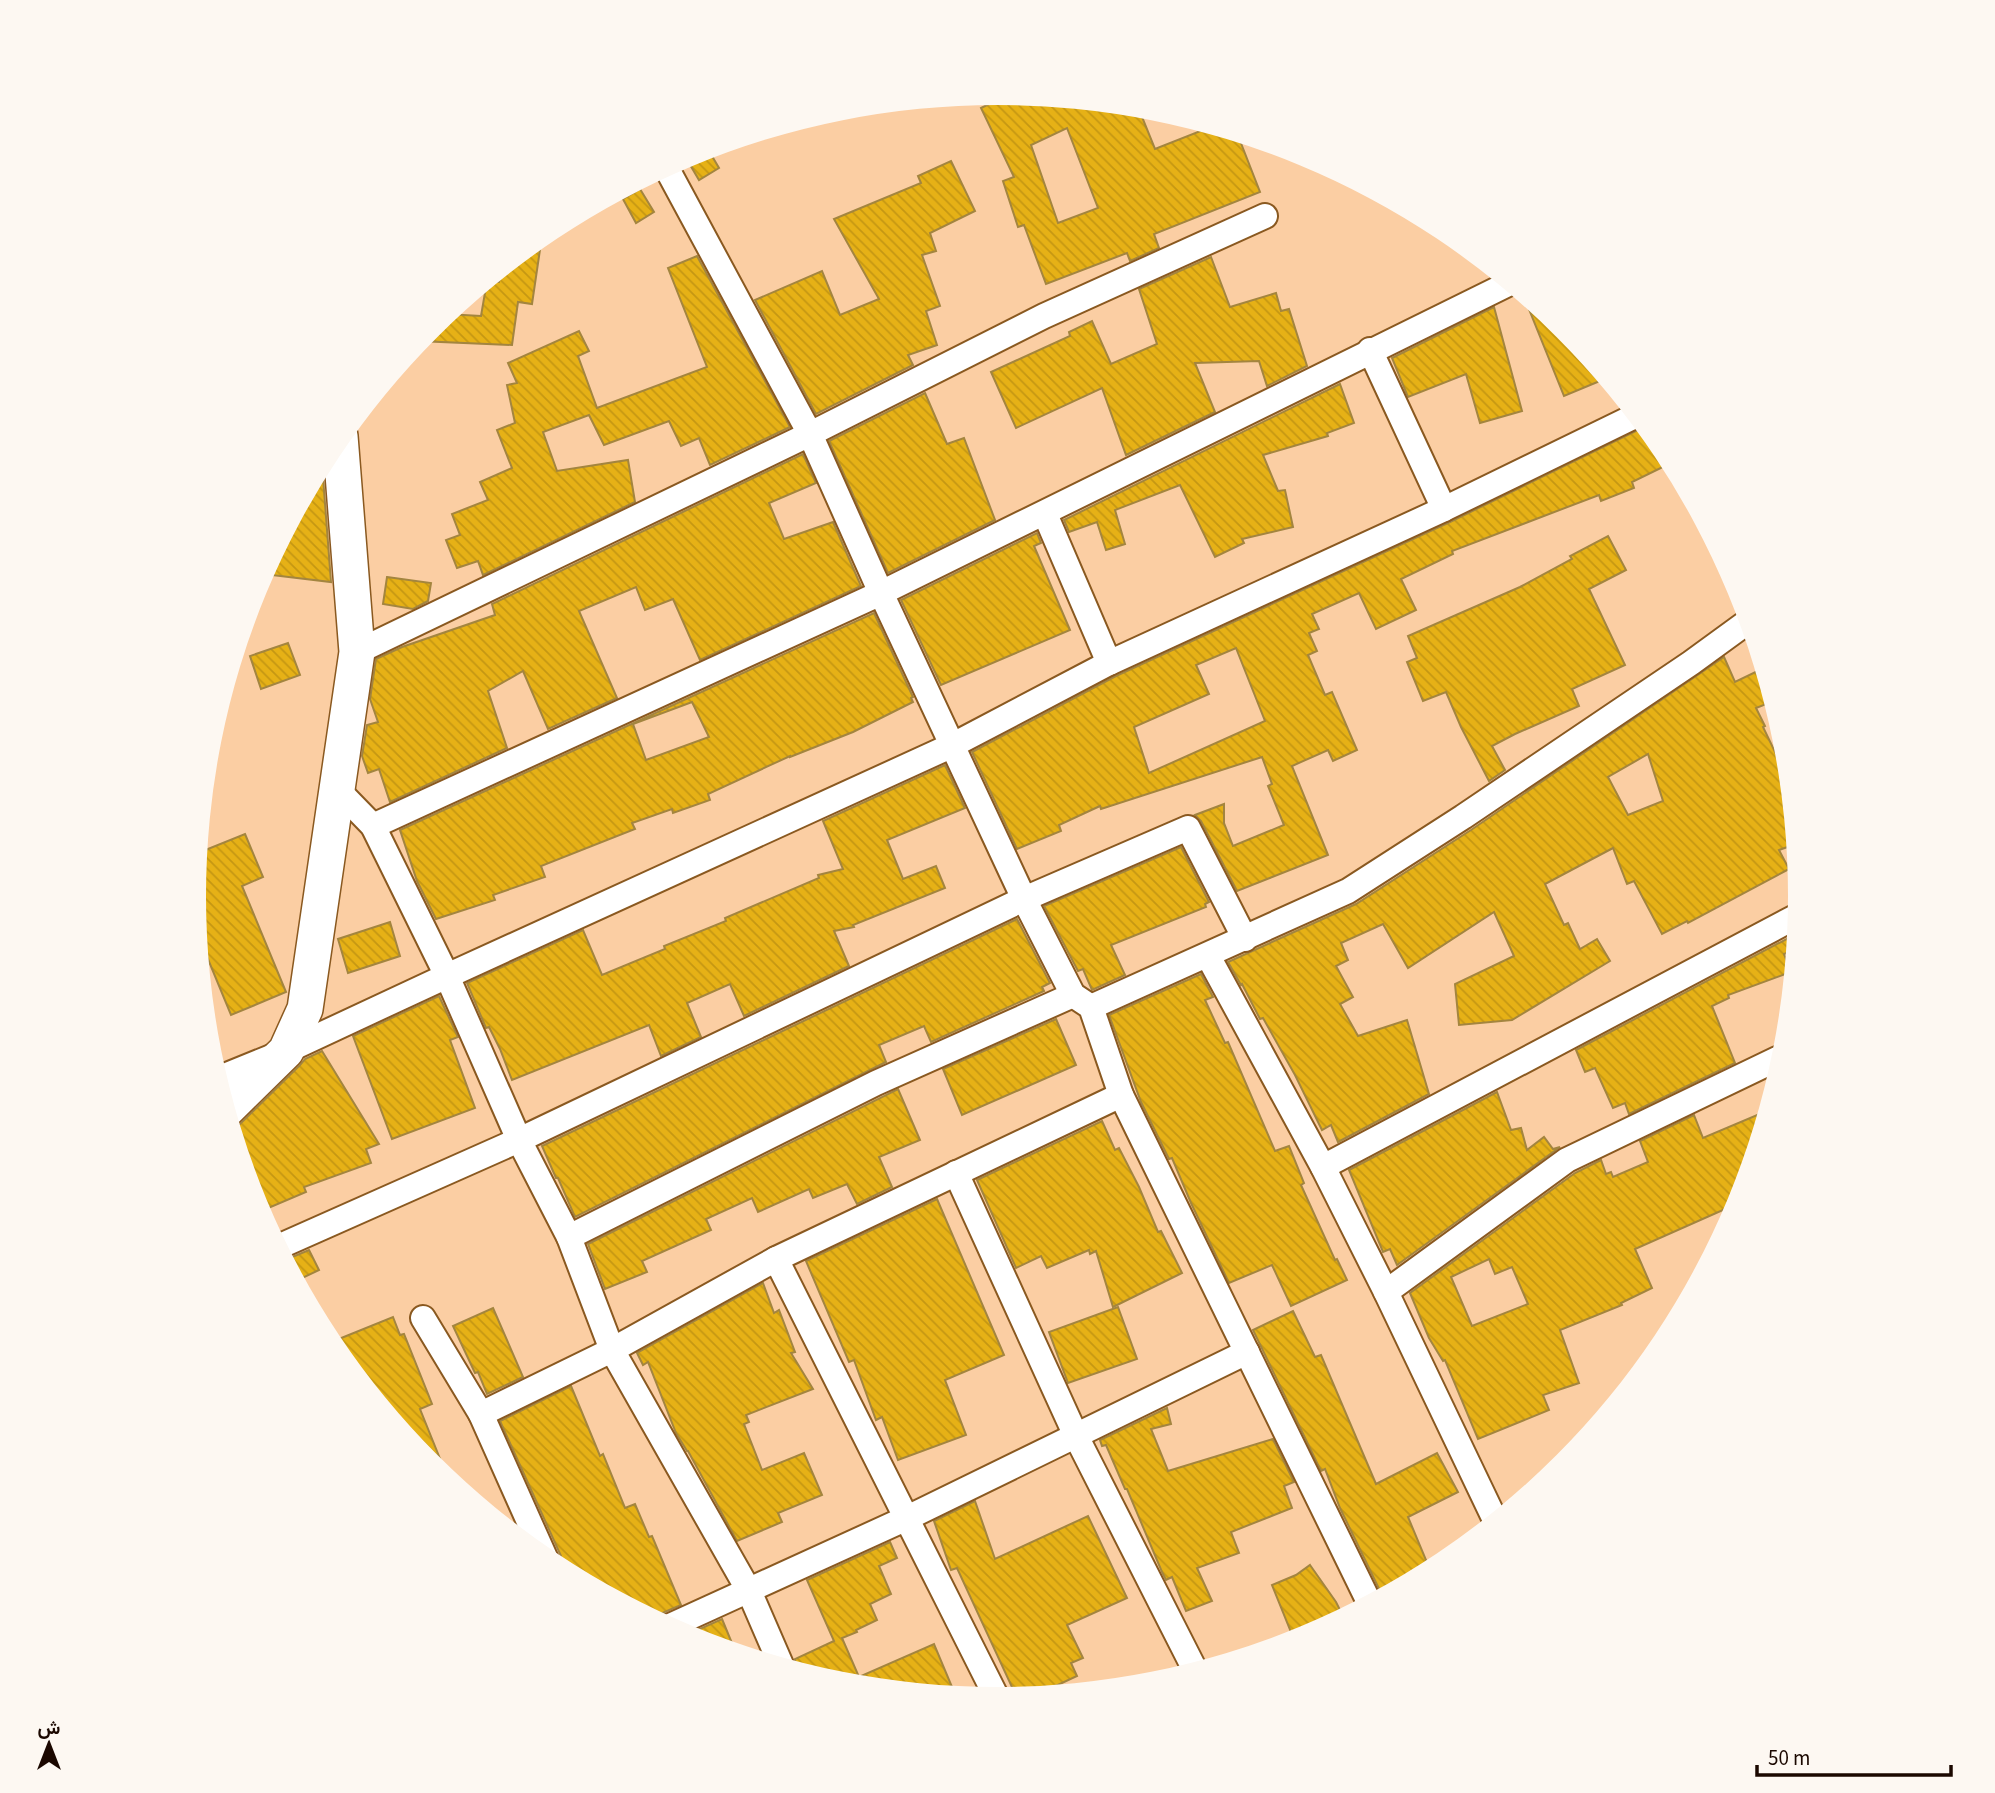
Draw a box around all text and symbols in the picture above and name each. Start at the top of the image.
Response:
north arrow [14,1709,84,1779]
text: ش [38,1715,61,1742]
scale bar [1757,1734,1951,1778]
text: 50 m [1768,1743,1810,1773]

